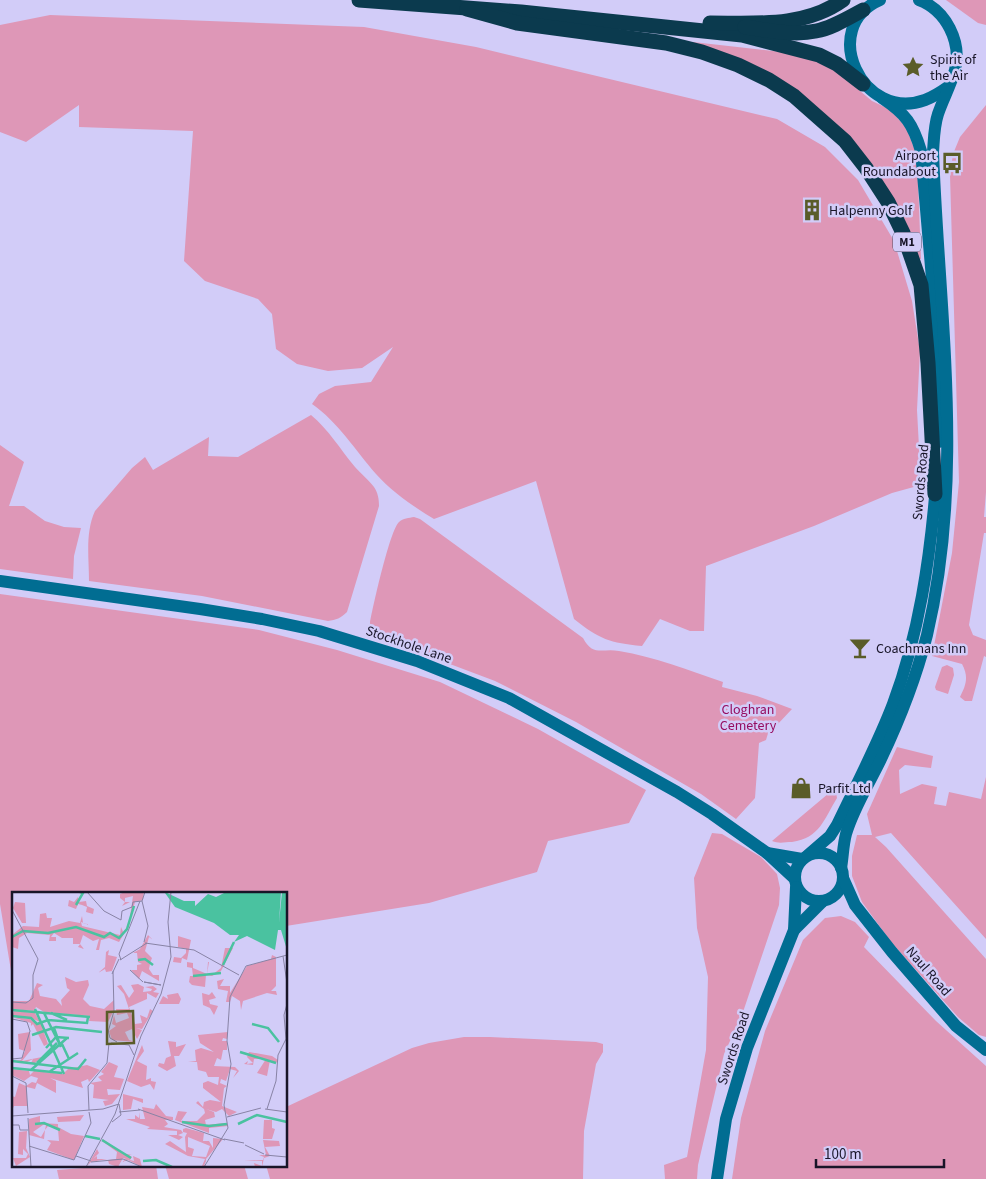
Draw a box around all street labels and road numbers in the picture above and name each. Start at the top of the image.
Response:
road number: M1 [893,232,921,252]
street label: Swords Road [908,443,934,521]
street label: Stockhole Lane [363,621,454,669]
street label: Naul Road [901,942,956,1001]
street label: Swords Road [713,1009,755,1088]

